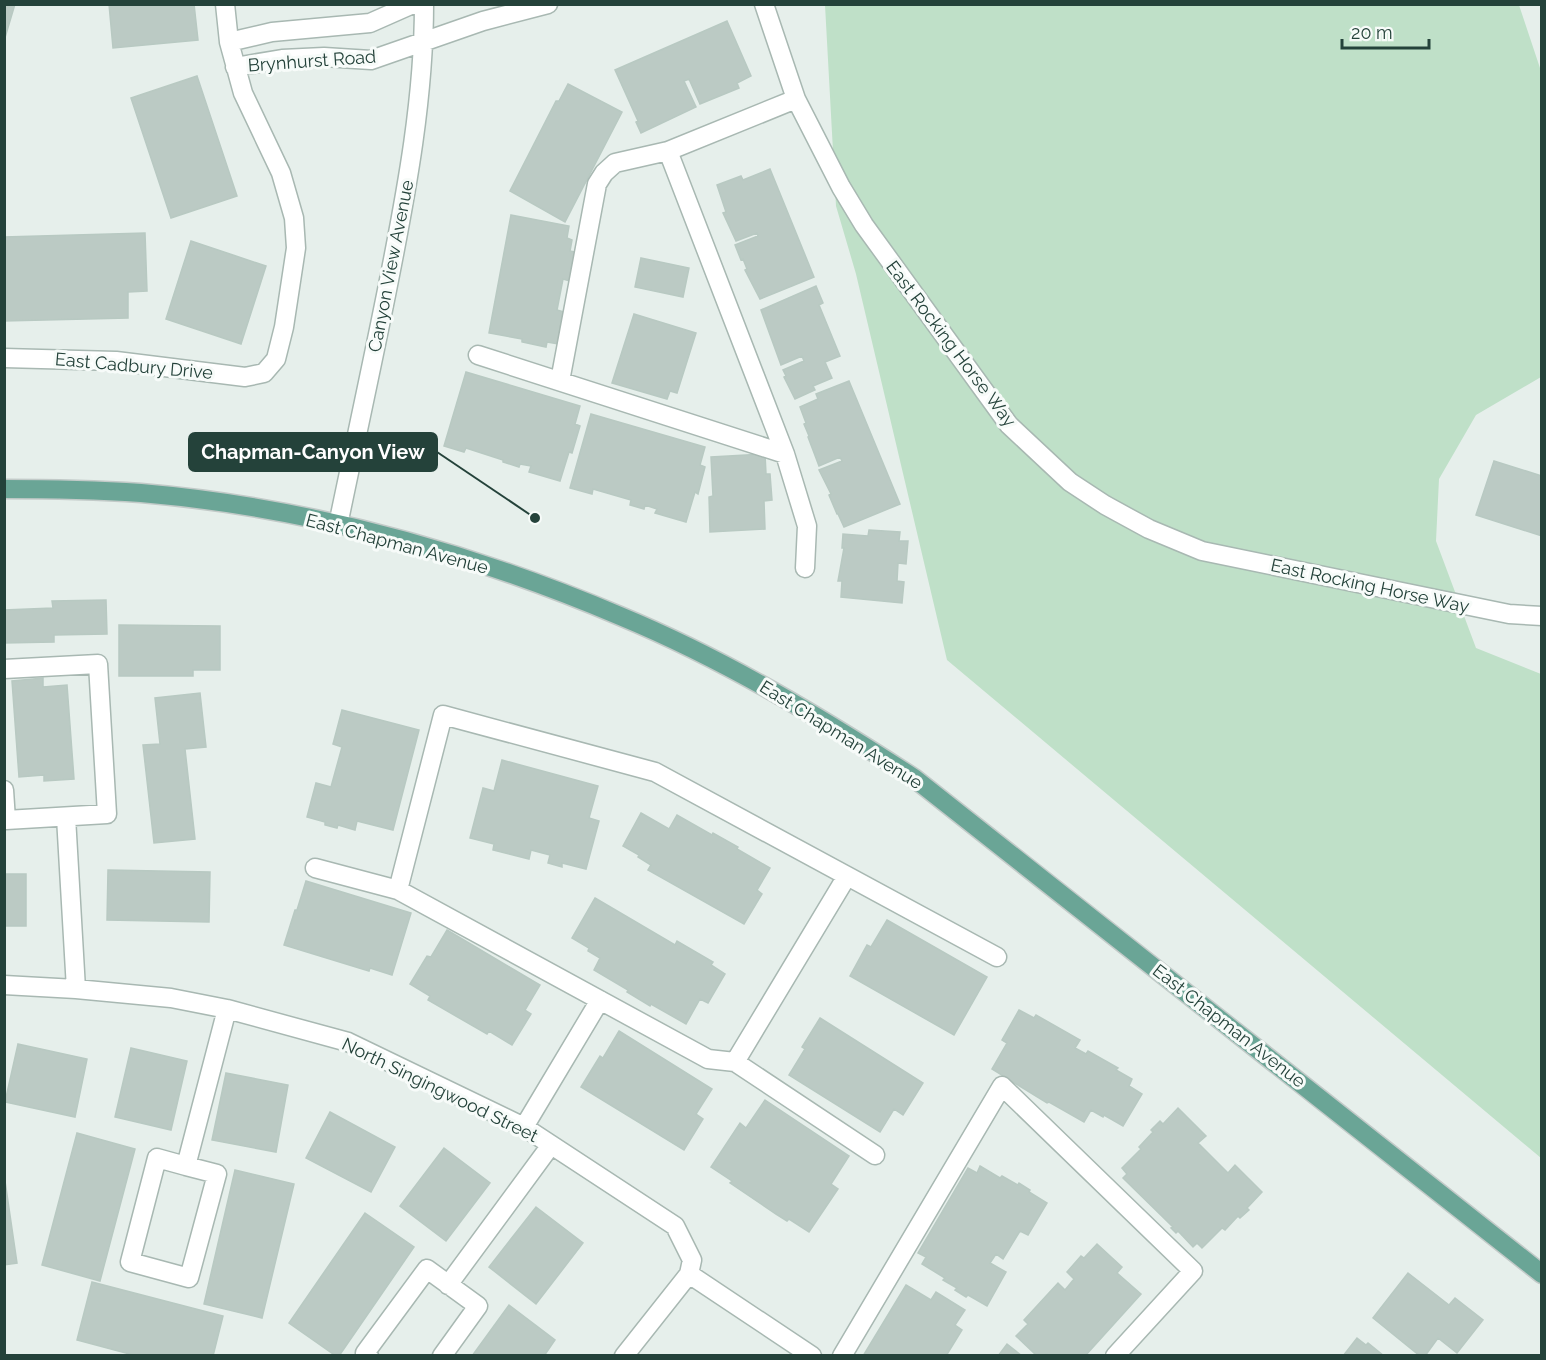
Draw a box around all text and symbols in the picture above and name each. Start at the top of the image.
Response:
scale bar [1342,12,1429,50]
text: 20 m [1351,22,1393,43]
street label: Brynhurst Road [247,46,377,75]
street label: Canyon View Avenue [364,178,418,354]
street label: East Rocking Horse Way [882,257,1021,431]
street label: East Cadbury Drive [54,348,214,383]
callout: Chapman-Canyon View [189,433,437,471]
text: Chapman-Canyon View [201,440,425,464]
street label: East Chapman Avenue [304,509,491,578]
street label: East Rocking Horse Way [1269,554,1471,617]
street label: East Chapman Avenue [756,676,927,793]
street label: East Chapman Avenue [1149,960,1310,1092]
street label: North Singingwood Street [339,1033,542,1146]

